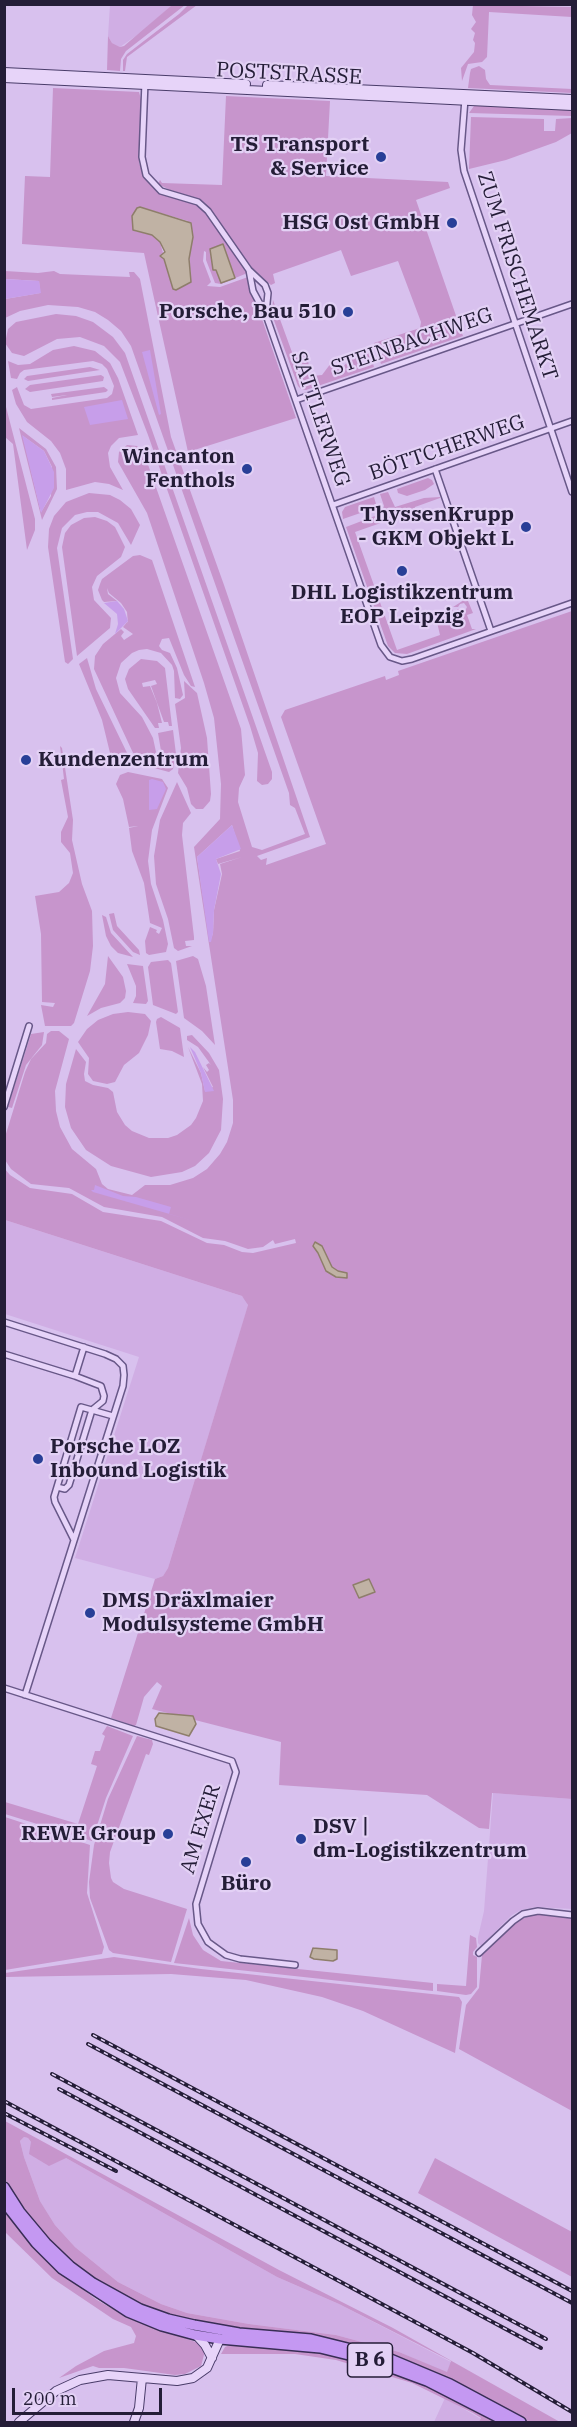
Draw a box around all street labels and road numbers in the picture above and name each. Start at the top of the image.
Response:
street label: POSTSTRASSE [215,58,363,90]
street label: ZUM FRISCHEMARKT [471,169,563,383]
street label: STEINBACHWEG [328,303,496,381]
street label: SATTLERWEG [285,348,355,490]
street label: BÖTTCHERWEG [366,410,528,486]
street label: AM EXER [175,1781,227,1877]
road number: B 6 [348,2343,392,2377]

